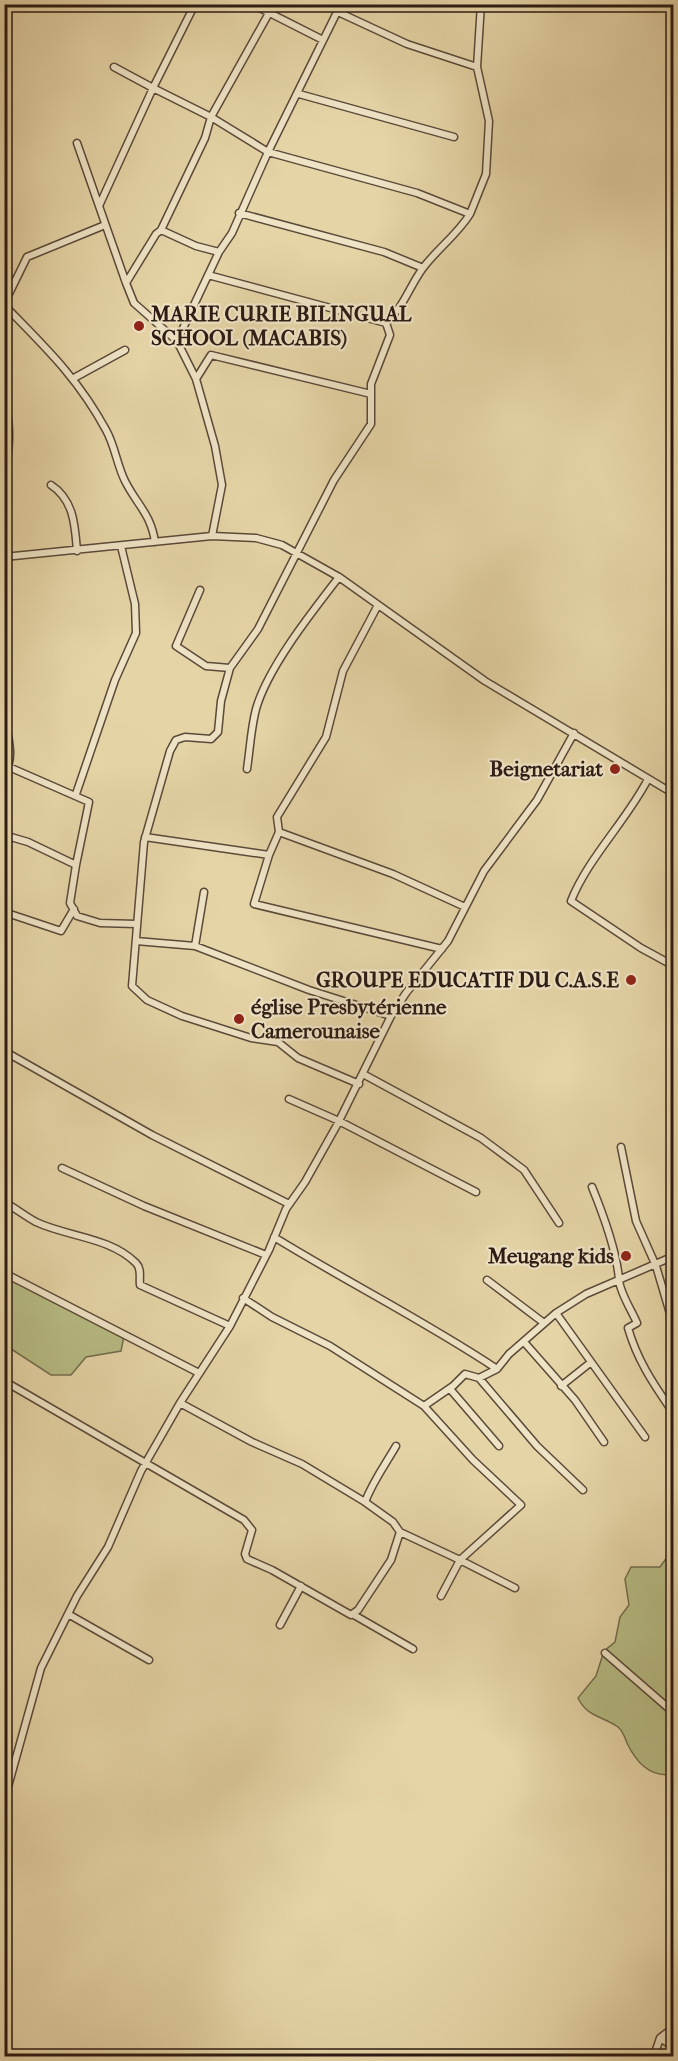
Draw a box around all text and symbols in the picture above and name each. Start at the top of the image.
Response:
place label: MARIE CURIE BILINGUAL SCHOOL (MACABIS) [150,302,412,350]
marker: MARIE CURIE BILINGUAL SCHOOL (MACABIS) [132,319,146,333]
place label: Beignetariat [489,757,603,781]
marker: Beignetariat [608,762,622,776]
place label: GROUPE EDUCATIF DU C.A.S.E [316,968,619,992]
marker: GROUPE EDUCATIF DU C.A.S.E [624,973,638,987]
place label: église Presbytérienne Camerounaise [251,995,447,1043]
marker: église Presbytérienne Camerounaise [232,1012,246,1026]
place label: Meugang kids [487,1244,614,1268]
marker: Meugang kids [619,1249,633,1263]

